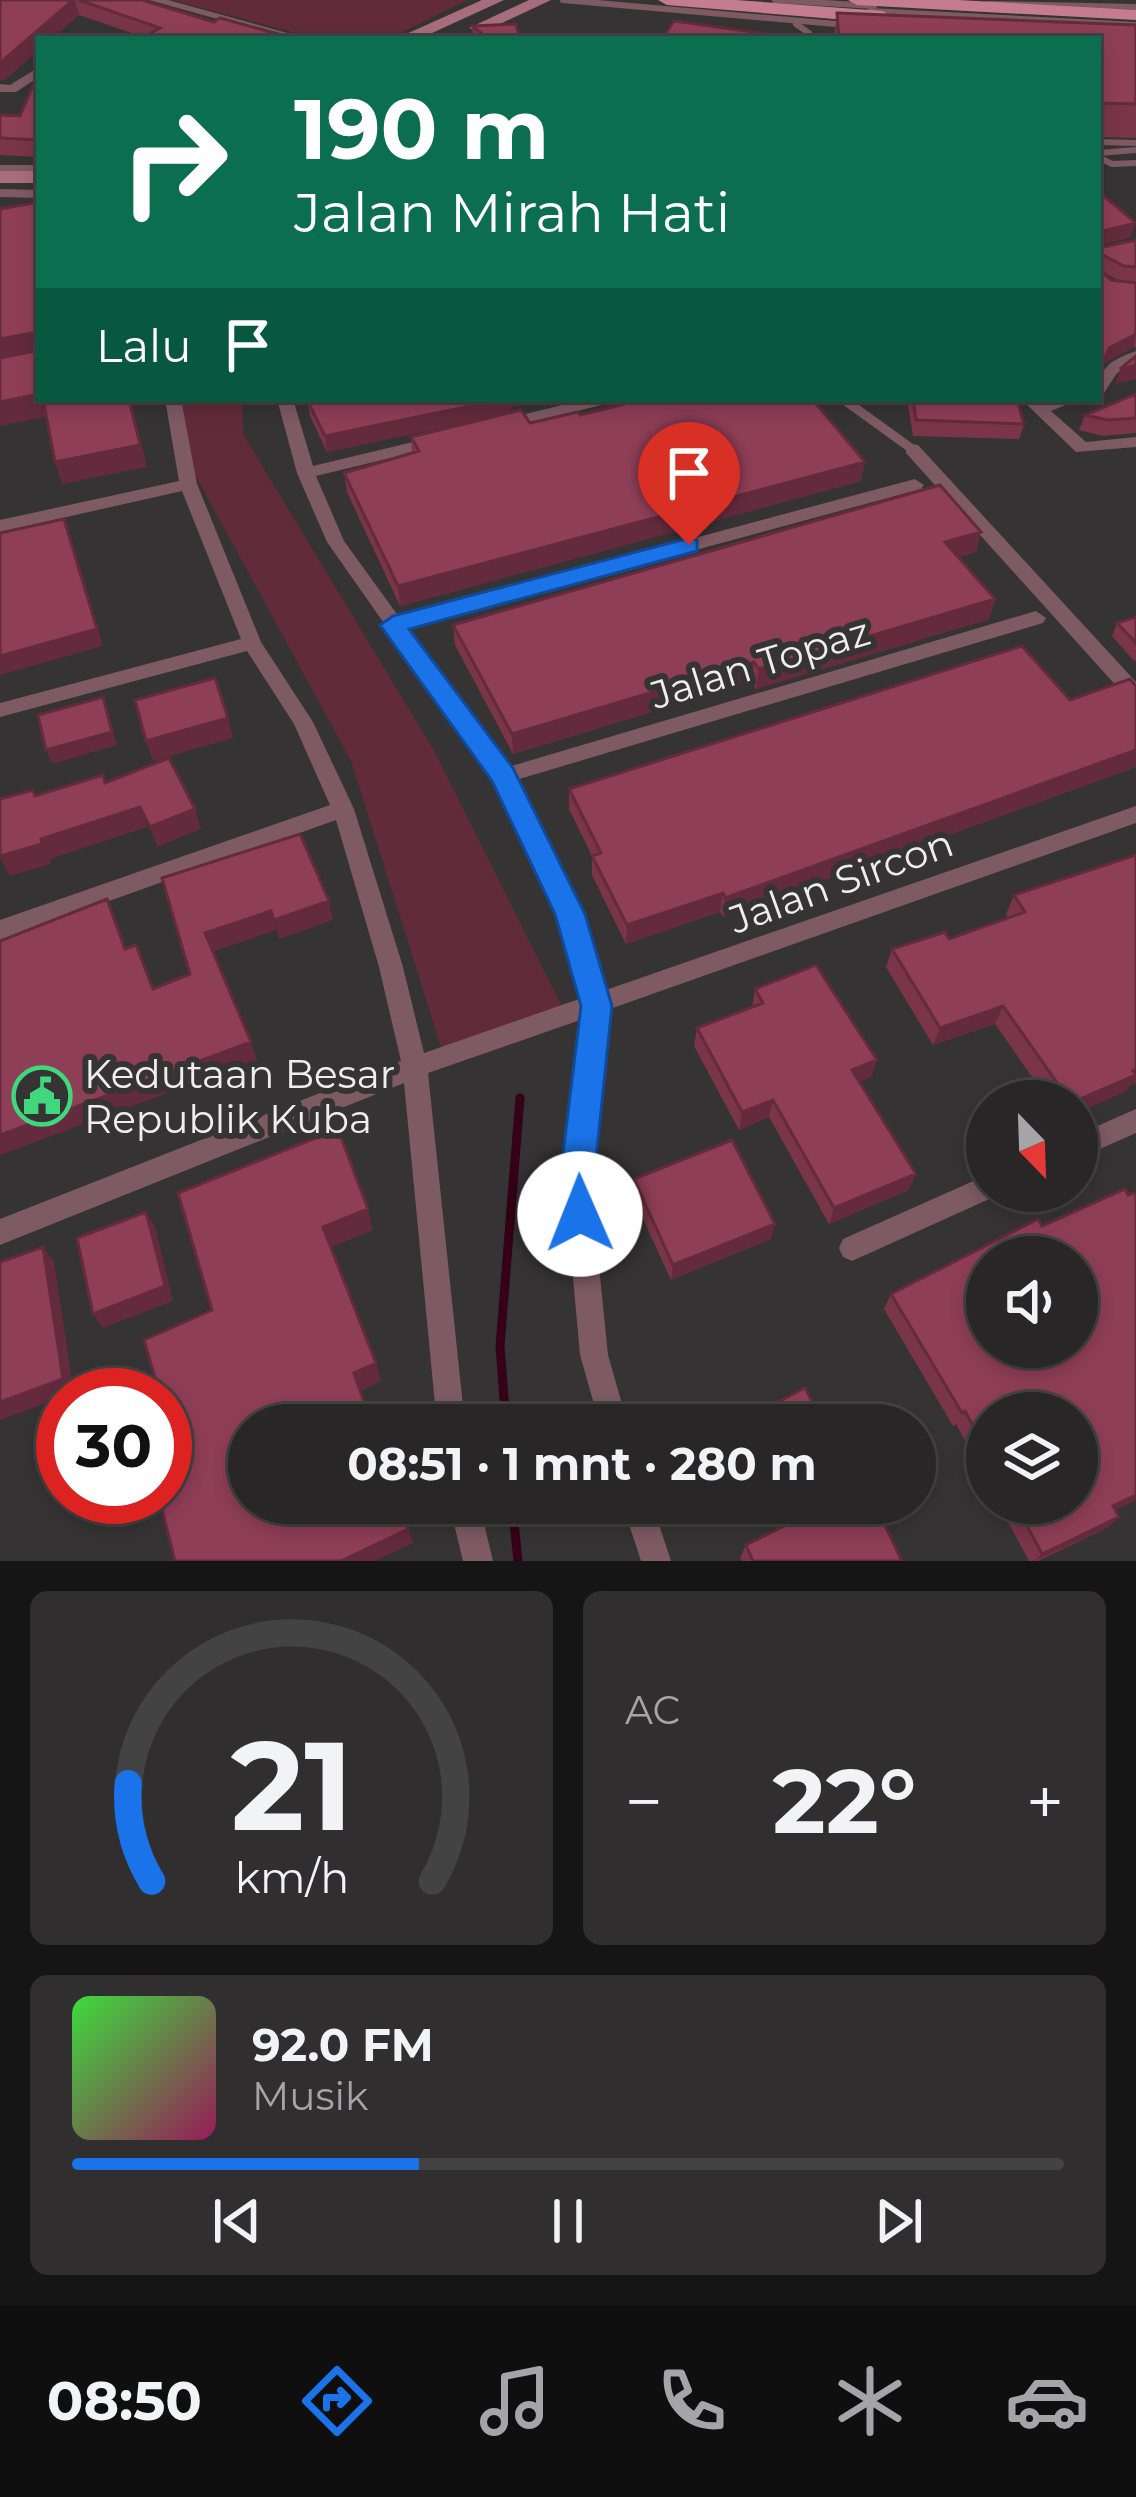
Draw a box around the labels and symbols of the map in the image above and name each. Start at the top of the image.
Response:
pin [638,422,740,545]
street label: Jalan Topaz [644,607,875,719]
street label: Jalan Sircon [722,818,959,944]
place label: Kedutaan Besar Republik Kuba [84,1050,395,1143]
public building icon: Kedutaan Besar Republik Kuba [11,1065,73,1127]
north arrow [966,1080,1098,1212]
position arrow [517,1151,643,1277]
speed limit sign: 30 [36,1368,192,1524]

